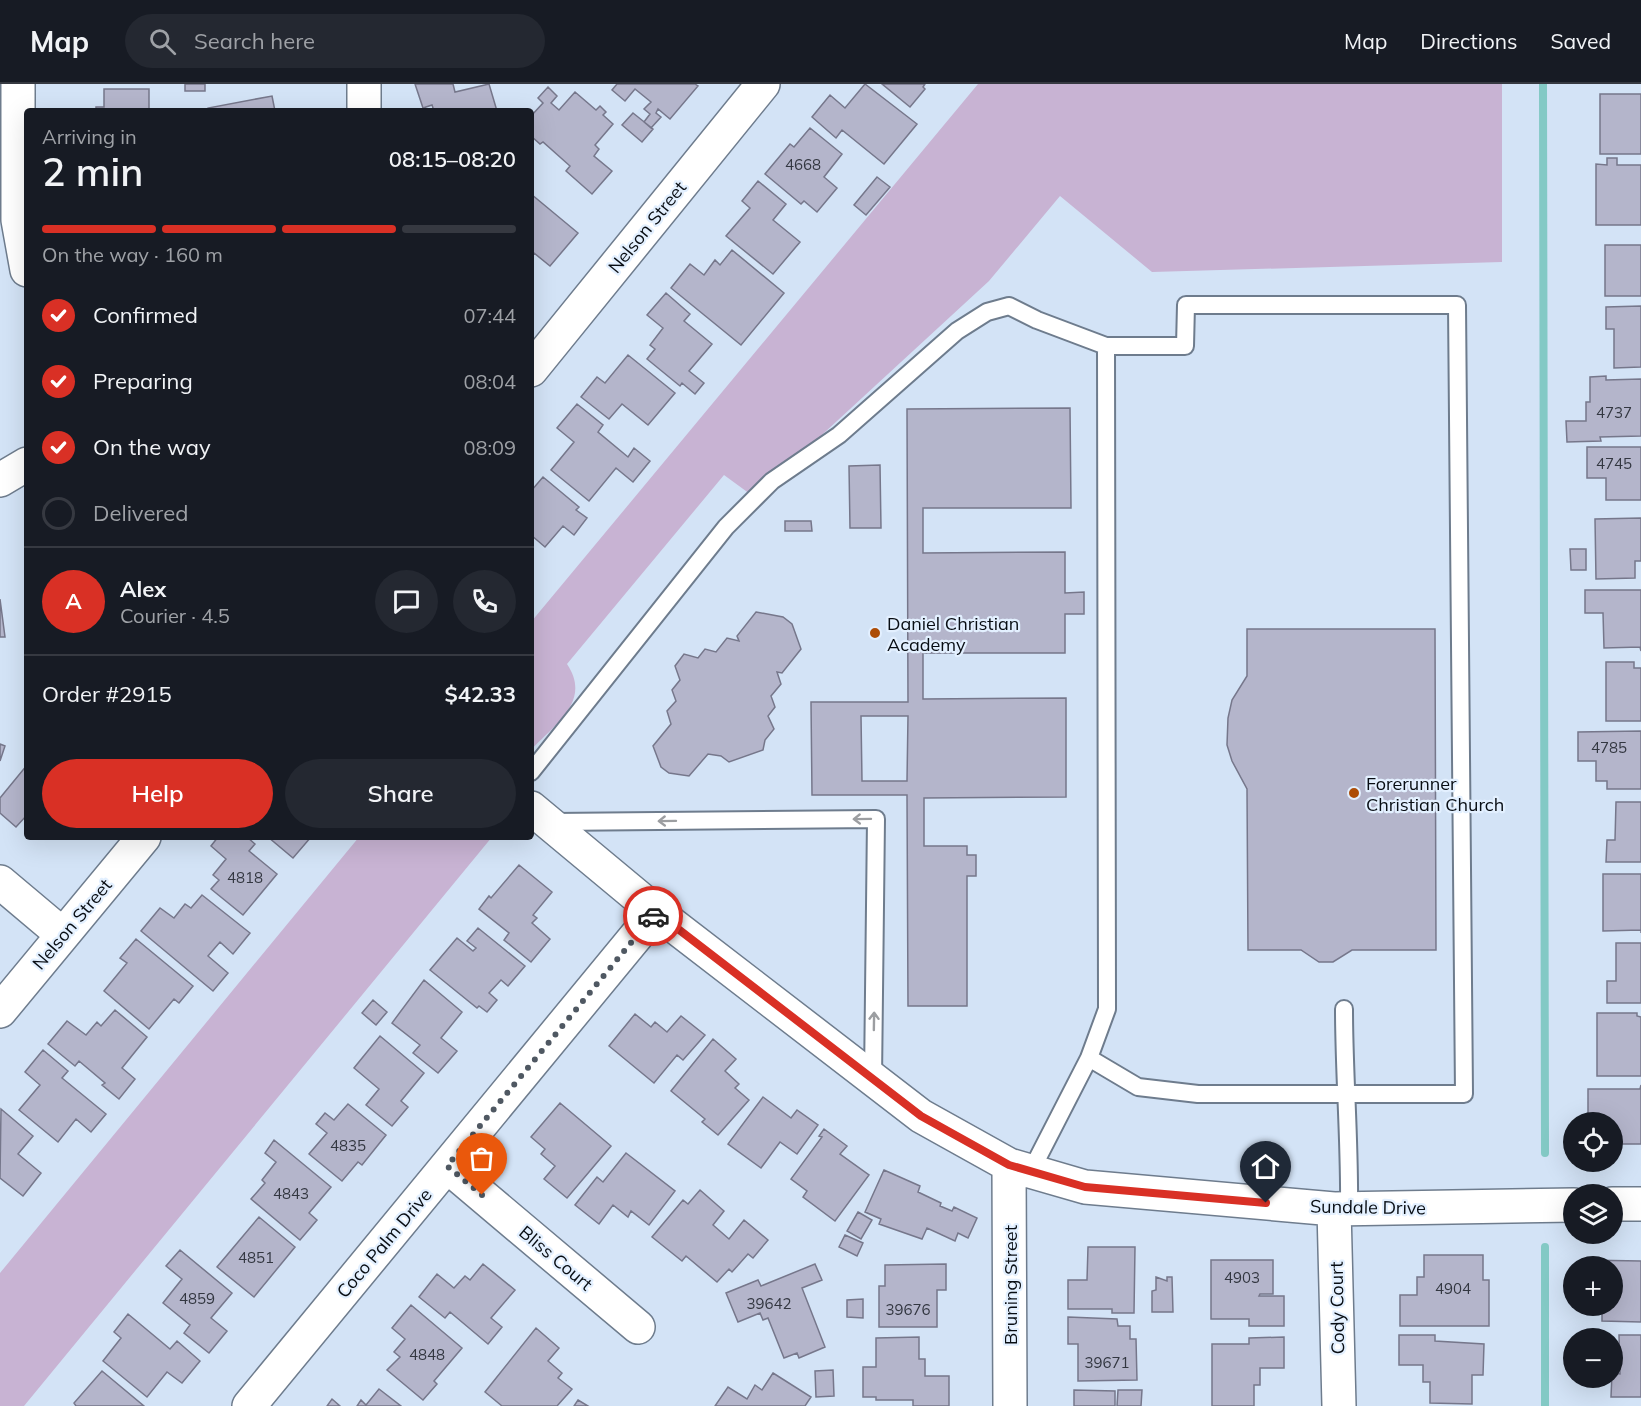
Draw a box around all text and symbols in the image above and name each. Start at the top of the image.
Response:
search box [125,14,545,68]
text: Map [30,24,89,59]
icon: search [146,25,179,58]
text: Search here [194,27,315,55]
text: Map [1344,28,1387,54]
text: Directions [1420,28,1517,54]
text: Saved [1550,28,1611,54]
text: Arriving in [42,124,137,149]
text: 08:15–08:20 [389,145,516,173]
text: 2 min [42,147,143,196]
house number: 4668 [785,155,821,174]
street label: Nelson Street [603,176,691,278]
text: On the way · 160 m [42,242,223,267]
icon: check [42,299,75,332]
text: Confirmed [93,301,198,329]
text: 07:44 [463,303,516,328]
icon: check [42,365,75,398]
text: Preparing [93,367,193,395]
text: 08:04 [463,369,516,394]
house number: 4737 [1596,403,1632,422]
icon: check [42,431,75,464]
text: On the way [93,433,211,461]
text: 08:09 [463,435,516,460]
house number: 4745 [1596,454,1632,473]
text: Delivered [93,499,188,527]
button: chat [375,570,438,633]
button: phone [453,570,516,633]
text: Alex [120,575,166,603]
text: A [65,587,82,615]
text: Courier · 4.5 [120,603,230,628]
place label: Daniel Christian Academy [887,612,1019,656]
marker: Daniel Christian Academy [868,626,882,640]
text: Order #2915 [42,680,172,708]
text: $42.33 [445,680,516,708]
house number: 4785 [1591,738,1627,757]
button: Help [42,759,273,828]
button: Share [285,759,516,828]
place label: Forerunner Christian Church [1366,772,1504,816]
marker: Forerunner Christian Church [1347,786,1361,800]
one-way arrow [853,813,873,825]
one-way arrow [658,815,678,827]
house number: 4818 [227,868,263,887]
street label: Nelson Street [27,874,117,974]
courier [623,886,683,946]
icon: car [637,900,670,933]
one-way arrow [868,1011,880,1031]
map controls [1563,1112,1623,1388]
button: locate [1563,1112,1623,1172]
pin [456,1133,507,1195]
house number: 4835 [330,1136,366,1155]
pin [1240,1141,1291,1203]
icon: bag [465,1142,498,1175]
icon: home [1249,1150,1282,1183]
house number: 4843 [273,1184,309,1203]
street label: Coco Palm Drive [331,1184,437,1302]
button: layers [1563,1184,1623,1244]
street label: Sundale Drive [1310,1194,1426,1220]
street label: Bliss Court [515,1221,597,1295]
street label: Bruning Street [999,1225,1022,1345]
house number: 4851 [238,1248,274,1267]
button: + [1563,1256,1623,1316]
street label: Cody Court [1325,1261,1349,1355]
house number: 4903 [1224,1268,1260,1287]
house number: 4904 [1435,1279,1471,1298]
house number: 4859 [179,1289,215,1308]
house number: 39642 [746,1294,792,1313]
house number: 39676 [885,1300,931,1319]
button: − [1563,1328,1623,1388]
house number: 4848 [409,1345,445,1364]
house number: 39671 [1084,1353,1130,1372]

